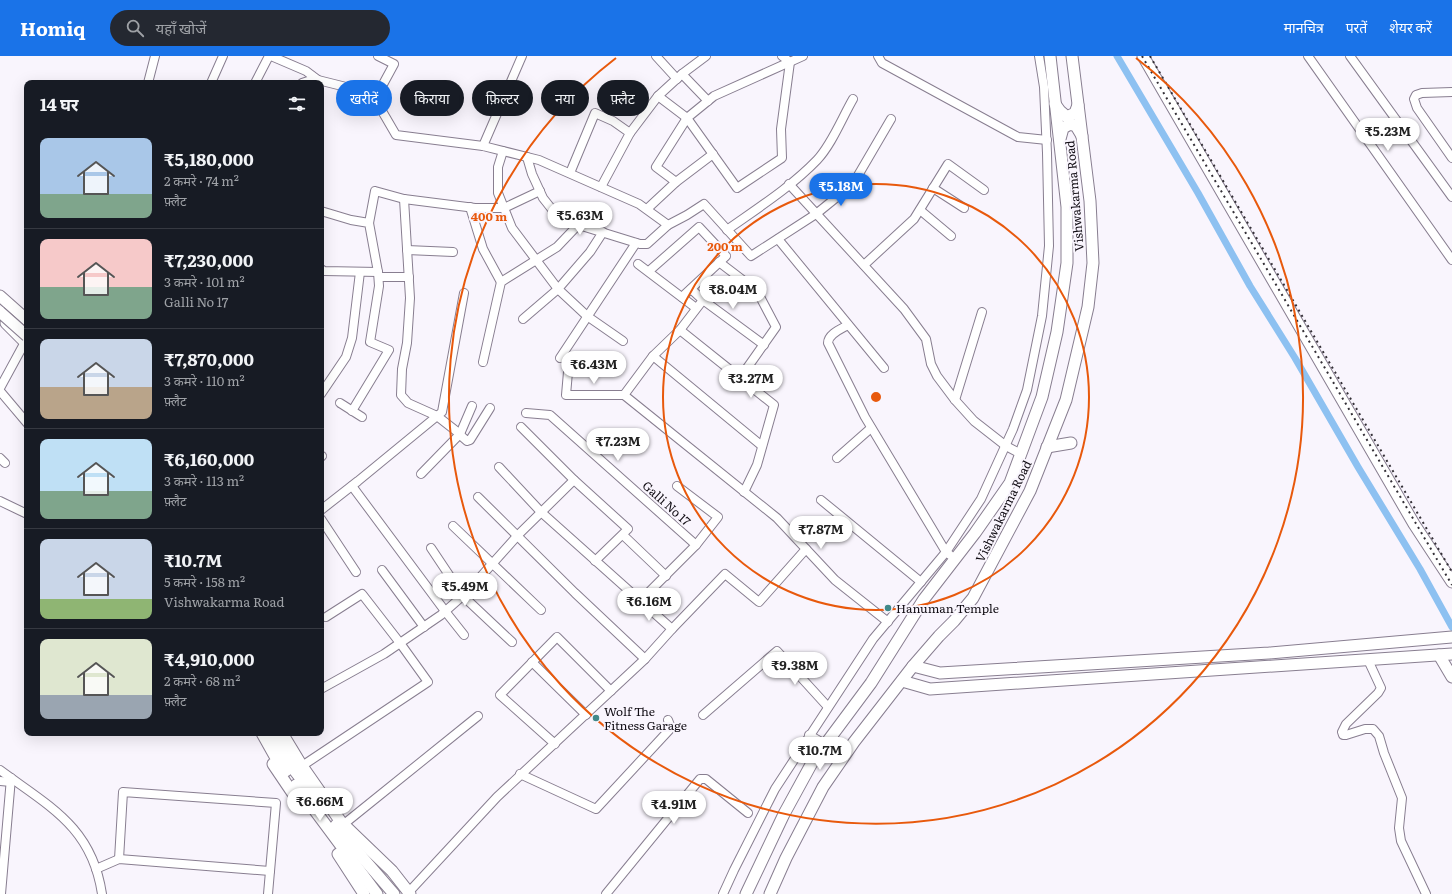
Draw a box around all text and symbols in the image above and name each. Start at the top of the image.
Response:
search box [110,10,390,46]
text: Homiq [20,14,86,42]
text: यहाँ खोजें [156,16,206,39]
icon: search [124,17,146,39]
text: मानचित्र [1284,17,1324,37]
text: परतें [1346,17,1367,37]
text: शेयर करें [1389,17,1432,37]
chip: खरीदें [336,80,392,116]
chip: किराया [400,80,464,116]
chip: फ़िल्टर [472,80,533,116]
chip: नया [541,80,589,116]
chip: फ़्लैट [597,80,649,116]
text: 14 घर [40,91,79,116]
icon: filters [286,93,308,115]
pin: ₹5.23M [1355,118,1421,152]
text: ₹5.23M [1365,121,1411,140]
street label: Vishwakarma Road [1060,139,1088,252]
text: ₹5,180,000 [164,146,254,171]
icon: home [72,154,120,202]
text: 2 कमरे · 74 m² [164,171,239,190]
pin: ₹5.18M [808,173,874,207]
text: ₹5.18M [818,176,864,195]
text: फ़्लैट [164,191,187,210]
pin: ₹5.63M [547,202,613,236]
text: ₹5.63M [557,205,603,224]
text: 400 m [471,207,507,225]
text: 200 m [707,237,743,255]
text: ₹7,230,000 [164,247,254,272]
icon: home [72,255,120,303]
text: 3 कमरे · 101 m² [164,272,245,291]
pin: ₹8.04M [700,276,766,310]
text: ₹8.04M [709,279,757,298]
text: Galli No 17 [164,292,228,311]
text: ₹7,870,000 [164,346,254,371]
pin: ₹6.43M [561,351,627,385]
text: ₹6.43M [570,354,618,373]
icon: home [72,355,120,403]
pin: ₹3.27M [718,365,784,399]
text: ₹3.27M [728,368,774,387]
text: 3 कमरे · 110 m² [164,371,245,390]
centre of rings [869,390,883,404]
text: फ़्लैट [164,391,187,410]
pin: ₹7.23M [585,428,651,462]
text: ₹7.23M [595,431,641,450]
text: ₹6,160,000 [164,446,254,471]
icon: home [72,455,120,503]
street label: Vishwakarma Road [971,456,1036,565]
text: 3 कमरे · 113 m² [164,471,244,490]
street label: Galli No 17 [639,476,695,530]
text: फ़्लैट [164,491,187,510]
pin: ₹7.87M [788,516,854,550]
text: ₹7.87M [798,519,844,538]
text: ₹10.7M [164,547,222,572]
icon: home [72,555,120,603]
text: 5 कमरे · 158 m² [164,572,245,591]
pin: ₹5.49M [432,573,498,607]
text: ₹5.49M [441,576,489,595]
pin: ₹6.16M [616,588,682,622]
text: ₹6.16M [626,591,672,610]
text: Vishwakarma Road [164,592,285,611]
place label: Hanuman Temple [896,599,999,617]
marker: Hanuman Temple [883,603,893,613]
text: ₹4,910,000 [164,646,255,671]
pin: ₹9.38M [762,652,828,686]
icon: home [72,655,120,703]
text: ₹9.38M [771,655,819,674]
text: 2 कमरे · 68 m² [164,671,240,690]
text: फ़्लैट [164,691,187,710]
place label: Wolf The Fitness Garage [604,702,687,734]
marker: Wolf The Fitness Garage [591,713,601,723]
pin: ₹10.7M [787,737,853,771]
text: ₹10.7M [798,740,842,759]
pin: ₹6.66M [287,788,353,822]
text: ₹6.66M [296,791,344,810]
pin: ₹4.91M [641,791,707,825]
text: ₹4.91M [651,794,697,813]

